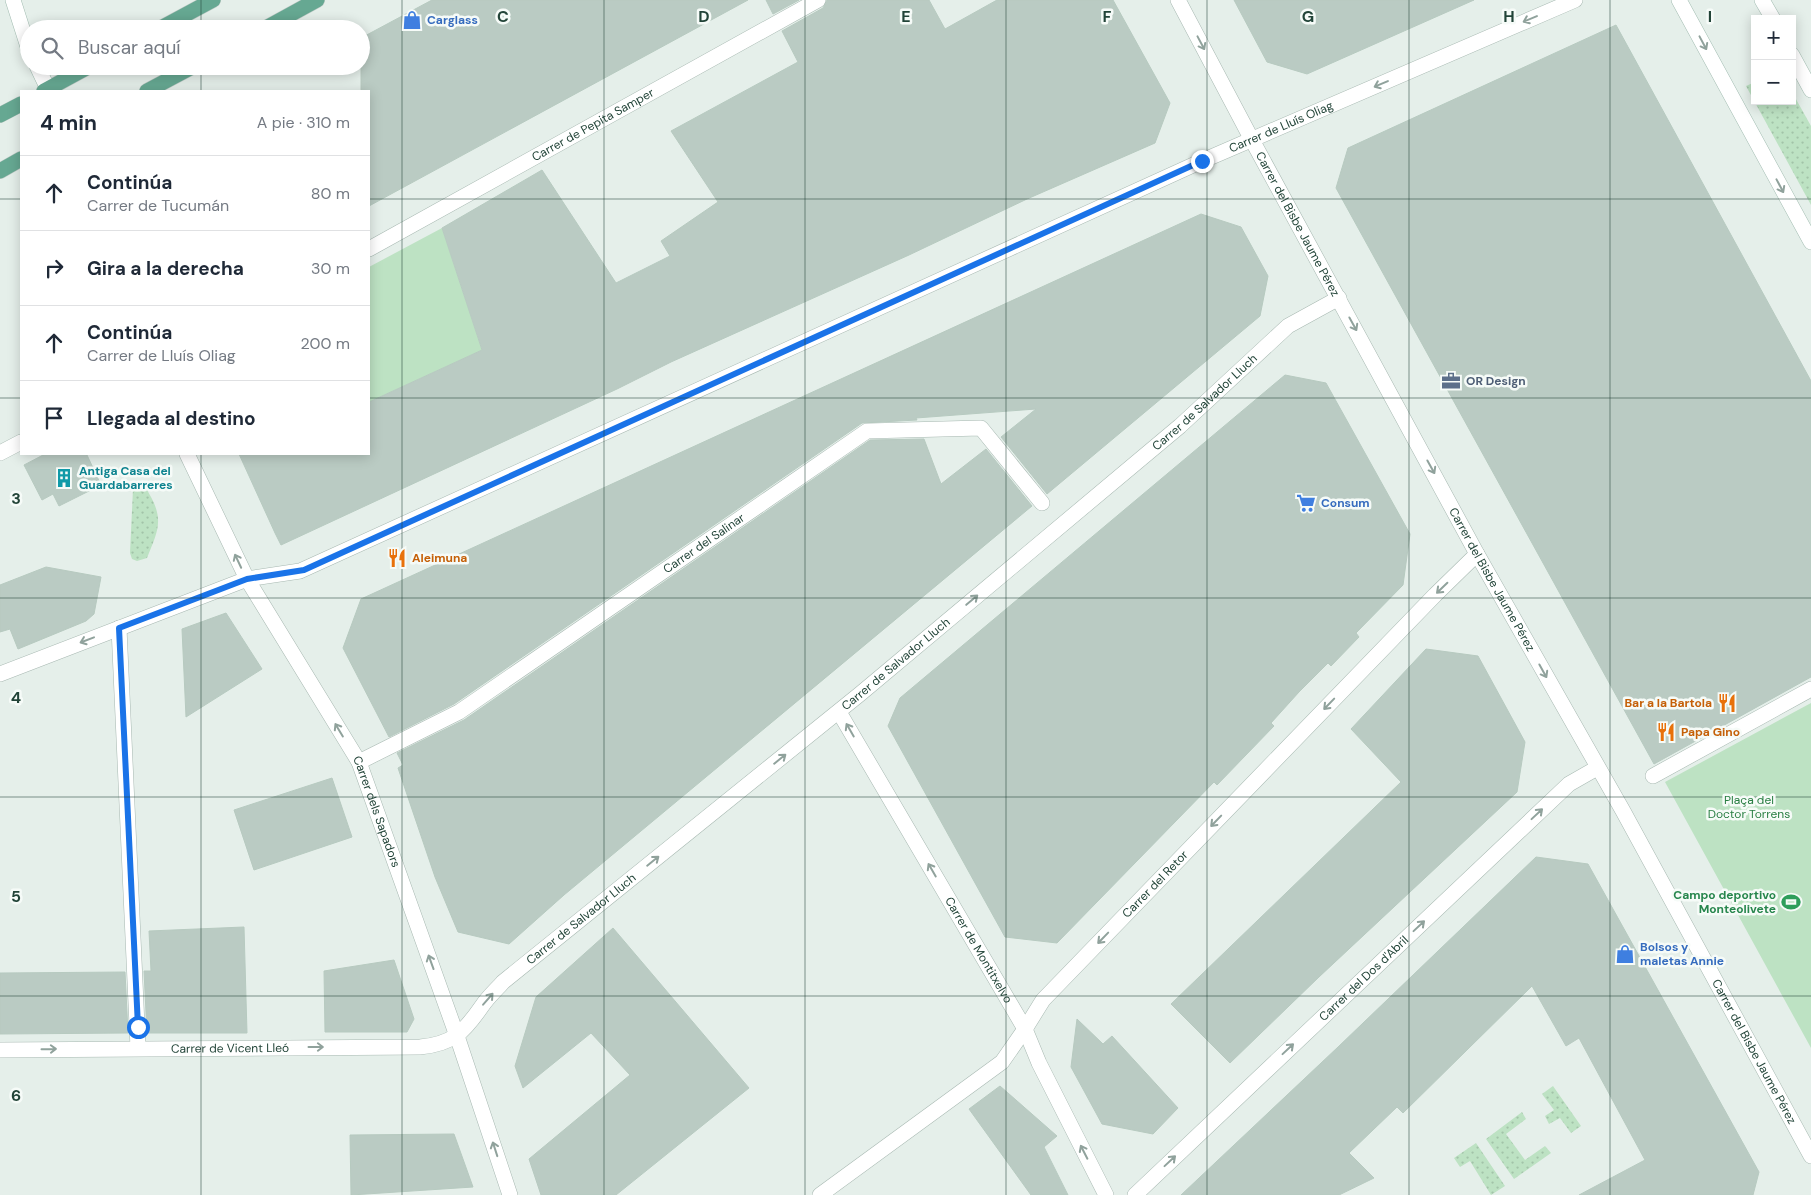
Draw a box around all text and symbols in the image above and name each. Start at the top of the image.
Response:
text: C [497,6,509,27]
text: D [698,6,710,27]
text: E [901,6,911,27]
text: F [1103,6,1112,27]
text: G [1302,6,1314,27]
text: H [1503,6,1515,27]
text: I [1708,6,1712,27]
shop icon: Carglass [401,9,423,31]
place label: Carglass [427,12,478,28]
one-way arrow [1523,15,1538,25]
map controls [1751,15,1796,105]
button: + [1751,15,1796,60]
search box [20,20,370,75]
icon: search [38,34,66,62]
text: Buscar aquí [78,35,181,60]
one-way arrow [1197,35,1206,50]
one-way arrow [1698,35,1708,50]
button: − [1751,60,1796,105]
one-way arrow [1374,79,1389,89]
street label: Carrer de Pepita Samper [529,84,657,165]
street label: Carrer de Lluís Oliag [1226,97,1336,156]
text: 4 min [40,109,97,137]
text: A pie · 310 m [257,112,350,133]
street label: Carrer del Bisbe Jaume Pérez [1252,149,1343,299]
route end [1191,150,1214,173]
text: Continúa [87,170,172,195]
one-way arrow [1776,178,1786,192]
icon: ahead [40,179,68,207]
text: 80 m [311,183,350,204]
text: Carrer de Tucumán [87,195,229,216]
icon: right [40,254,68,282]
text: Gira a la derecha [87,256,244,281]
text: 30 m [311,258,350,279]
one-way arrow [1349,317,1359,331]
text: Continúa [87,320,172,345]
icon: ahead [40,329,68,357]
text: 200 m [301,333,350,354]
text: Carrer de Lluís Oliag [87,345,236,366]
street label: Carrer de Salvador Lluch [1149,350,1261,454]
office icon: OR Design [1440,370,1462,392]
place label: OR Design [1466,373,1526,389]
icon: arrive [40,404,68,432]
text: Llegada al destino [87,406,256,431]
one-way arrow [1426,460,1436,475]
place label: Antiga Casa del Guardabarreres [79,463,173,493]
building icon: Antiga Casa del Guardabarreres [53,467,75,489]
text: 3 [11,488,21,509]
supermarket icon: Consum [1295,492,1317,514]
place label: Consum [1321,495,1370,511]
street label: Carrer del Bisbe Jaume Pérez [1445,505,1539,654]
street label: Carrer del Salinar [660,509,748,577]
restaurant icon: Aleimuna [386,547,408,569]
place label: Aleimuna [412,550,467,566]
one-way arrow [233,553,243,568]
one-way arrow [1436,582,1448,594]
one-way arrow [966,594,979,606]
street label: Carrer de Salvador Lluch [838,614,953,714]
one-way arrow [80,636,95,645]
one-way arrow [1538,663,1548,678]
text: 4 [11,687,21,708]
restaurant icon: Bar a la Bartola [1716,692,1738,714]
place label: Bar a la Bartola [1624,695,1712,711]
one-way arrow [1323,698,1335,711]
restaurant icon: Papa Gino [1655,721,1677,743]
one-way arrow [334,724,344,738]
one-way arrow [844,724,854,738]
place label: Papa Gino [1681,724,1740,740]
street label: Carrer dels Sapadors [349,753,404,870]
one-way arrow [773,754,786,765]
park label: Plaça del Doctor Torrens [1708,792,1790,822]
one-way arrow [1531,808,1543,820]
one-way arrow [1210,815,1222,828]
street label: Carrer del Retor [1119,847,1192,921]
one-way arrow [646,856,659,867]
one-way arrow [926,864,936,878]
street label: Carrer de Salvador Lluch [523,870,639,968]
text: 5 [11,886,21,907]
place label: Campo deportivo Monteolivete [1673,887,1776,917]
sports icon: Campo deportivo Monteolivete [1780,891,1802,913]
street label: Carrer de Montitxelvo [941,894,1016,1006]
one-way arrow [1413,920,1425,932]
one-way arrow [1097,932,1109,944]
street label: Carrer del Dos d'Abril [1316,932,1412,1025]
place label: Bolsos y maletas Annie [1640,939,1724,969]
shop icon: Bolsos y maletas Annie [1614,943,1636,965]
one-way arrow [426,955,435,970]
street label: Carrer del Bisbe Jaume Pérez [1708,976,1800,1127]
one-way arrow [483,992,494,1005]
route start [127,1016,150,1039]
street label: Carrer de Vicent Lleó [171,1040,289,1057]
one-way arrow [308,1042,324,1052]
one-way arrow [1282,1043,1294,1055]
one-way arrow [40,1044,56,1054]
text: 6 [11,1085,21,1106]
one-way arrow [490,1141,499,1157]
one-way arrow [1079,1144,1089,1159]
one-way arrow [1164,1155,1176,1167]

